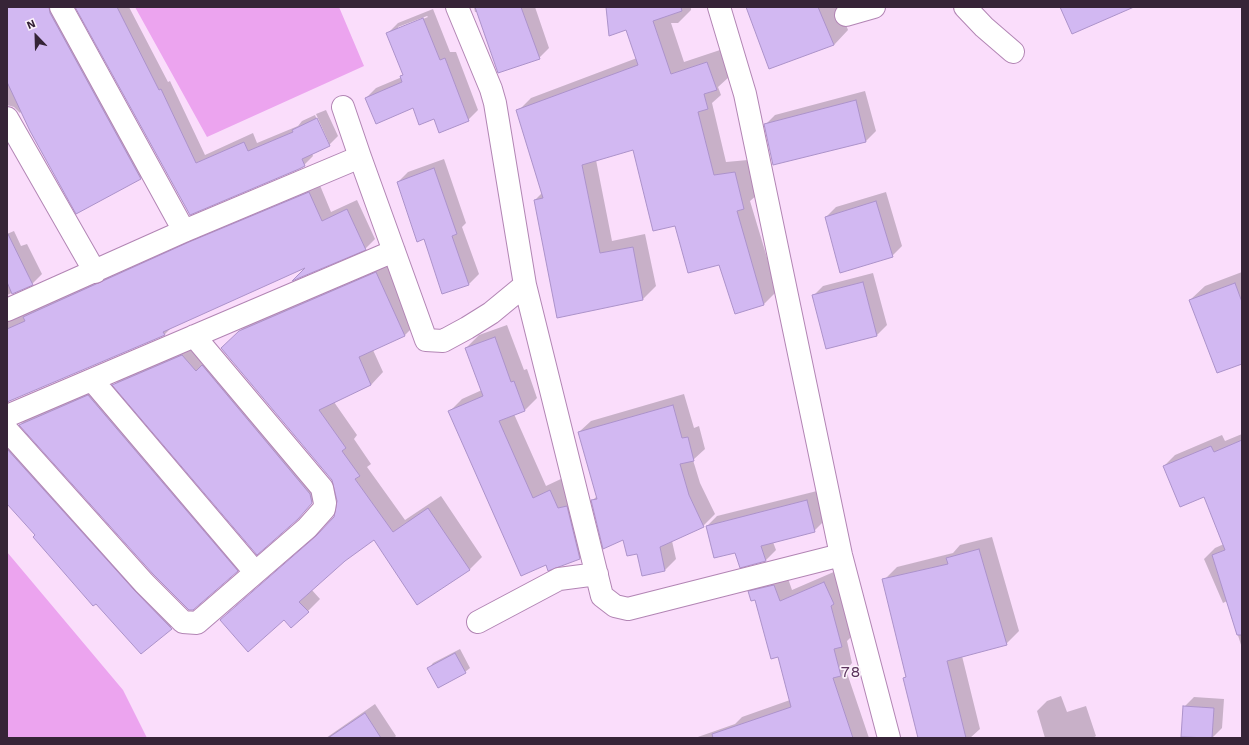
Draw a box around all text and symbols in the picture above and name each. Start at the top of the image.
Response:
north arrow [16,16,56,56]
text: N [25,17,37,32]
district label: 78 [841,662,861,682]

